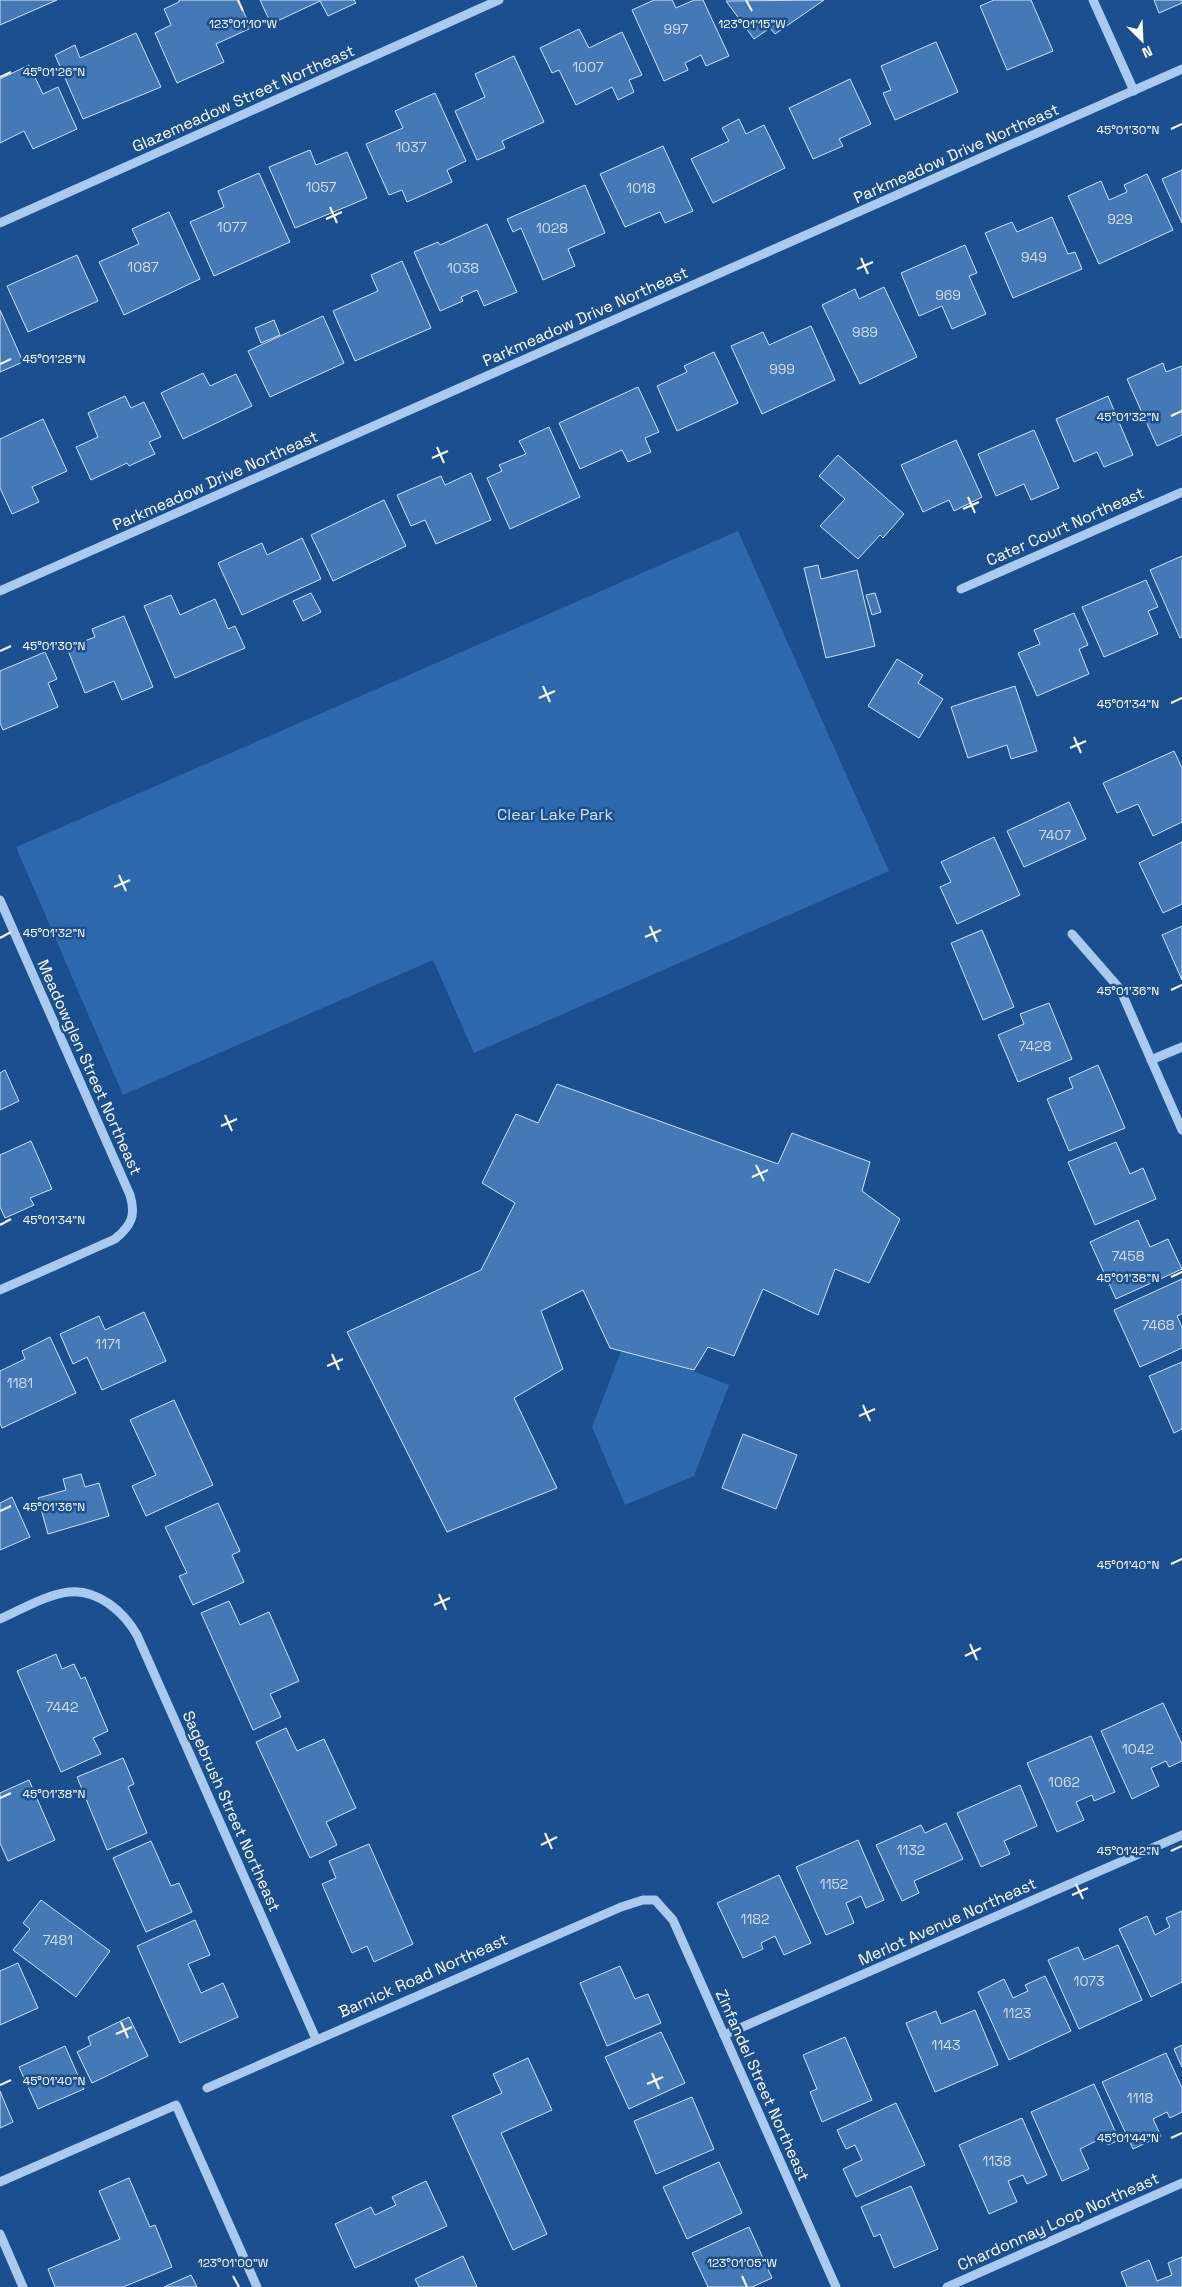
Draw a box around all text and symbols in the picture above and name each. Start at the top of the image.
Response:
north arrow [1117,15,1167,65]
text: 123°01'10"W [209,16,278,32]
text: 123°01'15"W [718,16,786,32]
house number: 997 [664,20,688,38]
street label: Glazemeadow Street Northeast [129,40,358,157]
text: N [1139,42,1155,62]
house number: 1007 [572,58,604,76]
text: 45°01'26"N [23,64,85,80]
street label: Parkmeadow Drive Northeast [850,99,1062,208]
text: 45°01'30"N [1097,122,1160,138]
house number: 1037 [395,138,427,156]
house number: 1057 [306,178,337,196]
house number: 1018 [626,179,656,197]
house number: 929 [1107,210,1133,228]
house number: 1077 [217,218,247,236]
house number: 1028 [536,219,568,237]
house number: 949 [1021,248,1047,266]
house number: 1087 [127,258,159,276]
house number: 1038 [447,259,479,277]
street label: Parkmeadow Drive Northeast [479,262,691,371]
house number: 969 [935,286,961,304]
house number: 989 [852,323,878,341]
text: 45°01'28"N [23,351,85,367]
house number: 999 [769,360,795,378]
text: 45°01'32"N [1097,409,1159,425]
street label: Parkmeadow Drive Northeast [109,426,321,535]
street label: Cater Court Northeast [983,482,1148,571]
text: 45°01'30"N [23,638,86,654]
text: 45°01'34"N [1097,696,1159,712]
park label: Clear Lake Park [497,804,613,825]
house number: 7407 [1039,826,1071,844]
text: 45°01'32"N [23,925,85,941]
street label: Meadowglen Street Northeast [32,956,147,1178]
text: 45°01'36"N [1097,983,1159,999]
house number: 7428 [1019,1037,1052,1055]
text: 45°01'34"N [23,1212,85,1228]
house number: 7458 [1112,1247,1145,1265]
text: 45°01'38"N [1097,1270,1159,1286]
house number: 7468 [1141,1316,1175,1334]
house number: 1171 [95,1335,121,1353]
house number: 1181 [7,1374,33,1392]
text: 45°01'36"N [23,1499,85,1515]
text: 45°01'40"N [1097,1557,1159,1573]
house number: 7442 [45,1698,79,1716]
street label: Sagebrush Street Northeast [178,1707,285,1915]
house number: 1042 [1122,1740,1154,1758]
house number: 1062 [1048,1773,1080,1791]
text: 45°01'38"N [23,1786,85,1802]
house number: 1132 [897,1841,925,1859]
text: 45°01'42"N [1097,1843,1159,1859]
street label: Merlot Avenue Northeast [855,1873,1039,1970]
house number: 1152 [820,1875,848,1893]
house number: 1182 [741,1910,769,1928]
street label: Barnick Road Northeast [335,1929,511,2022]
house number: 7481 [43,1931,73,1949]
house number: 1073 [1074,1972,1104,1990]
street label: Zinfandel Street Northeast [711,1986,814,2184]
house number: 1123 [1003,2004,1031,2022]
house number: 1143 [932,2036,960,2054]
text: 45°01'40"N [23,2073,85,2089]
house number: 1118 [1127,2089,1153,2107]
text: 45°01'44"N [1097,2130,1159,2146]
house number: 1138 [983,2152,1012,2170]
street label: Chardonnay Loop Northeast [954,2167,1162,2275]
text: 123°01'00"W [198,2255,269,2271]
text: 123°01'05"W [707,2255,778,2271]

